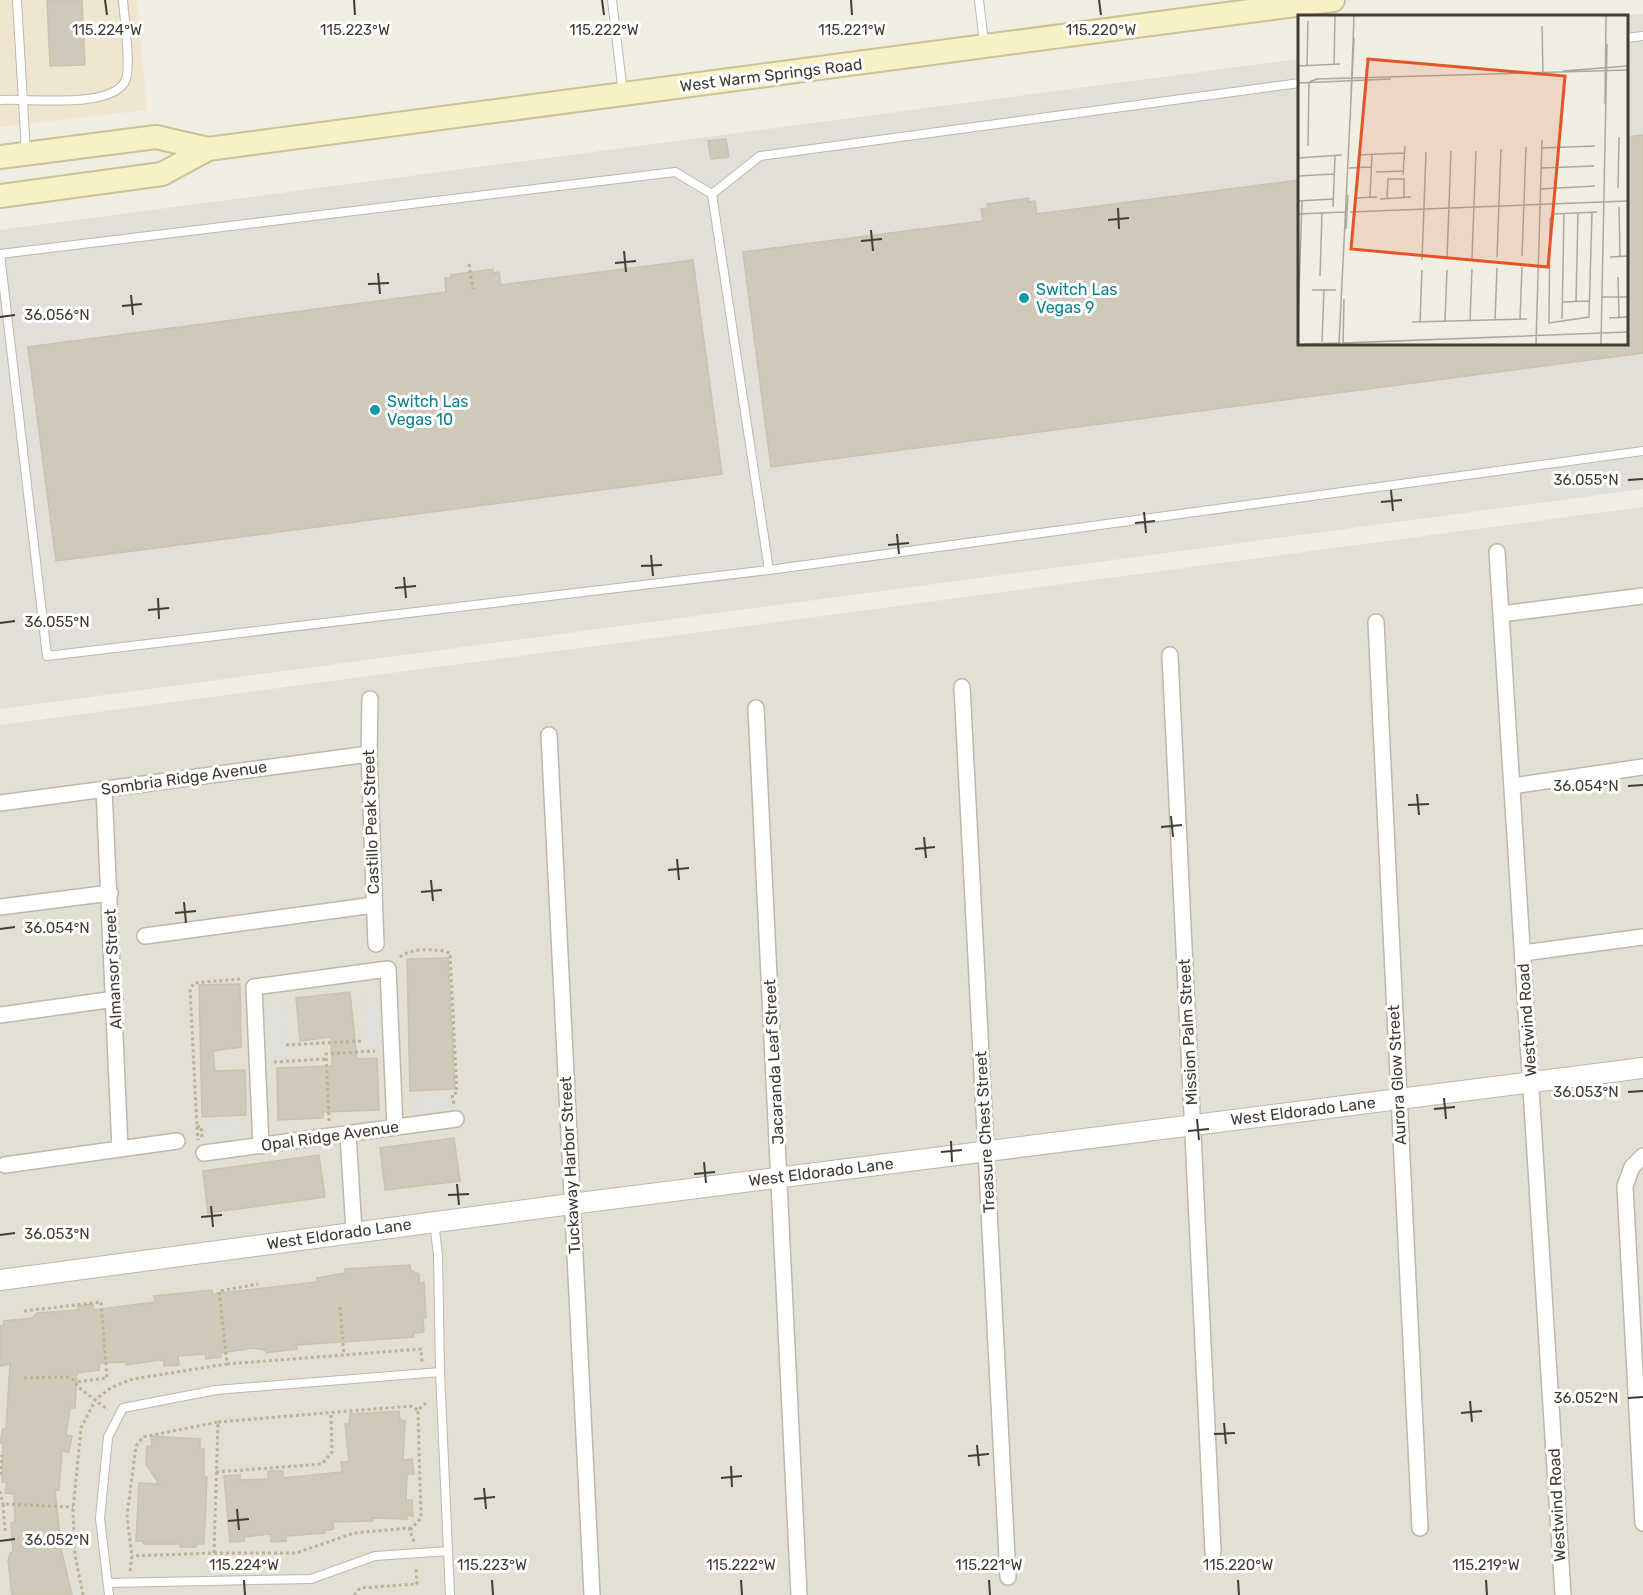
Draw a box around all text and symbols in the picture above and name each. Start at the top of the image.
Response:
inset map [1298,15,1628,345]
text: 115.224°W [72,21,142,39]
text: 115.223°W [320,21,390,39]
text: 115.222°W [569,21,639,39]
text: 115.221°W [818,21,886,39]
text: 115.220°W [1066,21,1136,39]
street label: West Warm Springs Road [679,54,863,96]
place label: Switch Las Vegas 9 [1036,280,1117,317]
marker: Switch Las Vegas 9 [1017,291,1031,305]
text: 36.056°N [24,306,90,324]
place label: Switch Las Vegas 10 [387,392,468,429]
marker: Switch Las Vegas 10 [368,403,382,417]
text: 36.055°N [1553,471,1619,489]
text: 36.055°N [24,613,90,631]
street label: Castillo Peak Street [359,749,383,895]
street label: Sombria Ridge Avenue [100,757,268,799]
text: 36.054°N [1553,777,1619,795]
street label: Almansor Street [100,908,126,1030]
text: 36.054°N [24,919,90,937]
street label: Mission Palm Street [1175,958,1201,1106]
street label: Westwind Road [1514,963,1540,1077]
street label: Jacaranda Leaf Street [760,979,788,1145]
street label: Aurora Glow Street [1384,1004,1410,1146]
street label: Treasure Chest Street [971,1051,999,1213]
street label: Tuckaway Harbor Street [556,1076,584,1254]
text: 36.053°N [1553,1083,1619,1101]
street label: West Eldorado Lane [1229,1093,1377,1129]
street label: Opal Ridge Avenue [260,1117,400,1155]
street label: West Eldorado Lane [747,1154,895,1190]
street label: West Eldorado Lane [265,1214,413,1254]
text: 36.053°N [24,1225,90,1243]
text: 36.052°N [1553,1389,1619,1407]
street label: Westwind Road [1545,1448,1569,1562]
text: 36.052°N [24,1531,90,1549]
text: 115.224°W [209,1556,279,1574]
text: 115.223°W [457,1556,527,1574]
text: 115.222°W [706,1556,776,1574]
text: 115.221°W [955,1556,1023,1574]
text: 115.220°W [1203,1556,1273,1574]
text: 115.219°W [1452,1556,1520,1574]

